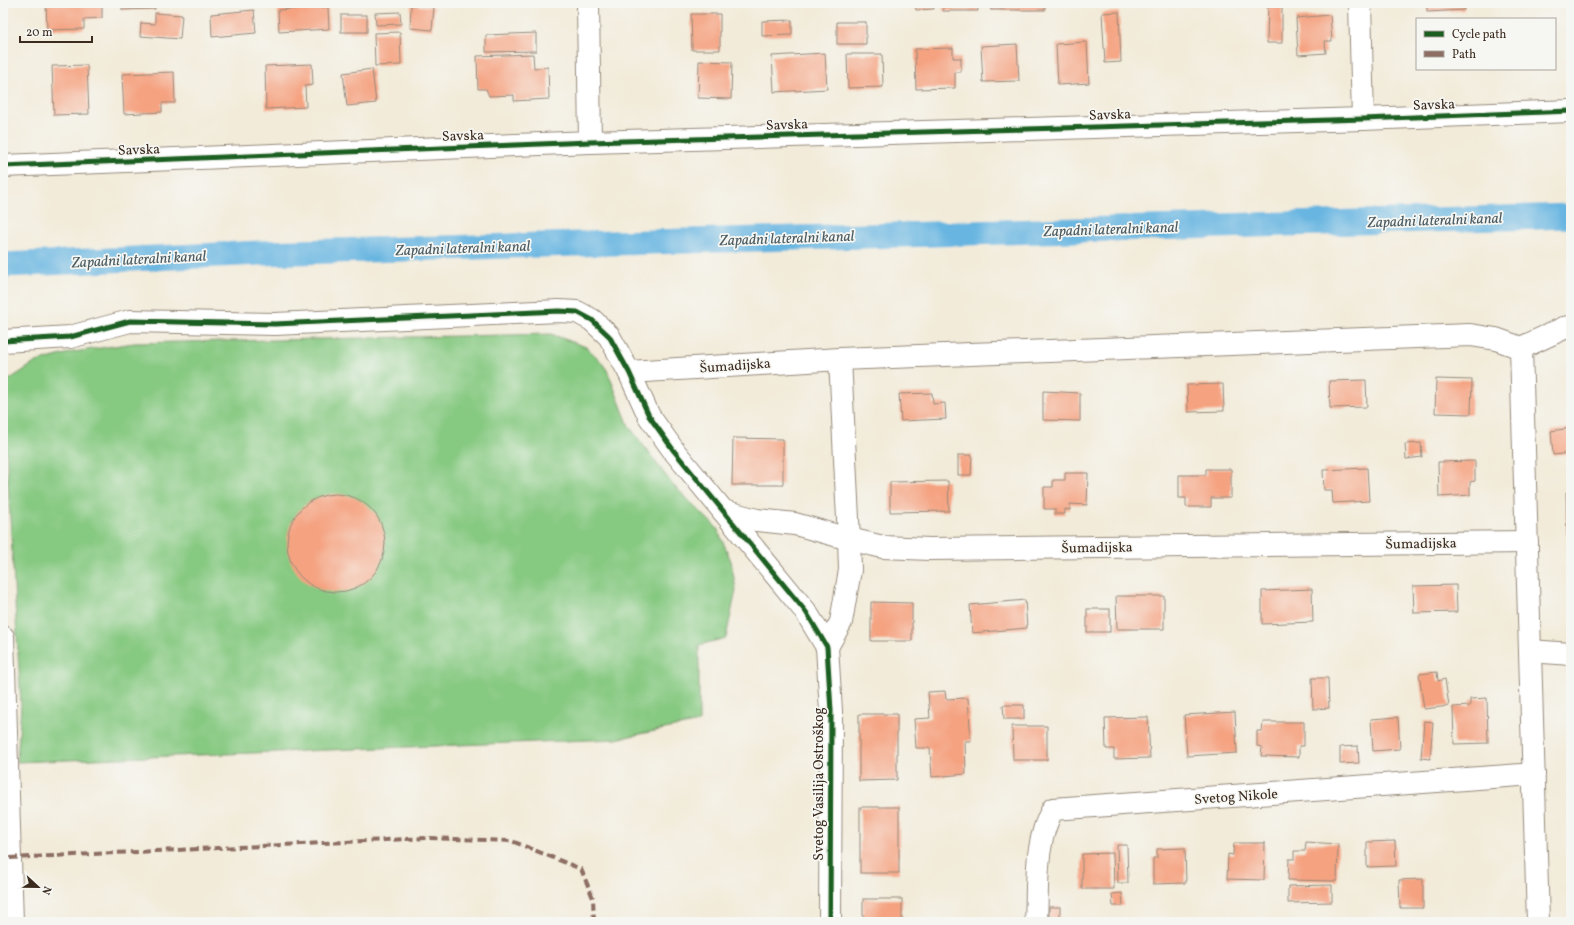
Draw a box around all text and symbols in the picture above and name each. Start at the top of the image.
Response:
scale bar [20,18,92,44]
legend [1416,18,1556,70]
text: 20 m [26,25,53,41]
text: Cycle path [1452,27,1507,43]
text: Path [1452,47,1476,63]
street label: Savska [1413,95,1456,116]
street label: Savska [1089,105,1132,126]
street label: Savska [766,115,809,136]
street label: Savska [442,126,485,147]
street label: Savska [118,140,161,161]
water label: Zapadni lateralni kanal [1366,209,1503,234]
water label: Zapadni lateralni kanal [1042,218,1179,243]
water label: Zapadni lateralni kanal [718,227,855,252]
water label: Zapadni lateralni kanal [394,237,531,262]
water label: Zapadni lateralni kanal [70,246,207,275]
street label: Šumadijska [699,355,771,378]
street label: Šumadijska [1385,534,1457,555]
street label: Šumadijska [1061,538,1133,559]
street label: Svetog Vasilija Ostroškog [810,707,829,861]
street label: Svetog Nikole [1194,785,1279,810]
north arrow [18,867,58,907]
text: N [37,884,54,897]

